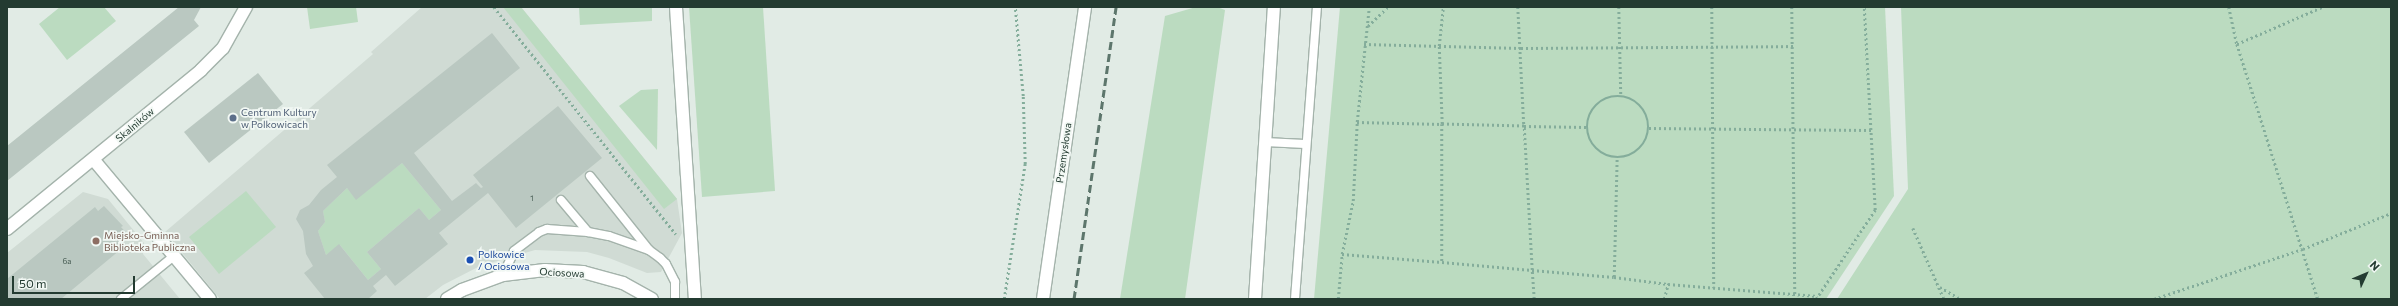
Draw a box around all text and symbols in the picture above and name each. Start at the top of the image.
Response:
street label: Skalników [113,106,157,144]
place label: Centrum Kultury w Polkowicach [241,106,317,130]
marker: Centrum Kultury w Polkowicach [228,113,238,123]
street label: Przemysłowa [1054,122,1074,184]
house number: 1 [530,194,534,204]
place label: Miejsko-Gminna Biblioteka Publiczna [104,229,196,252]
marker: Miejsko-Gminna Biblioteka Publiczna [91,236,101,246]
place label: Polkowice / Ociosowa [478,248,529,272]
north arrow [2346,254,2386,294]
marker: Polkowice / Ociosowa [465,255,475,265]
house number: 6a [62,257,72,267]
text: N [2367,258,2383,273]
street label: Ociosowa [539,266,585,280]
scale bar [14,268,137,294]
text: 50 m [19,276,47,290]

